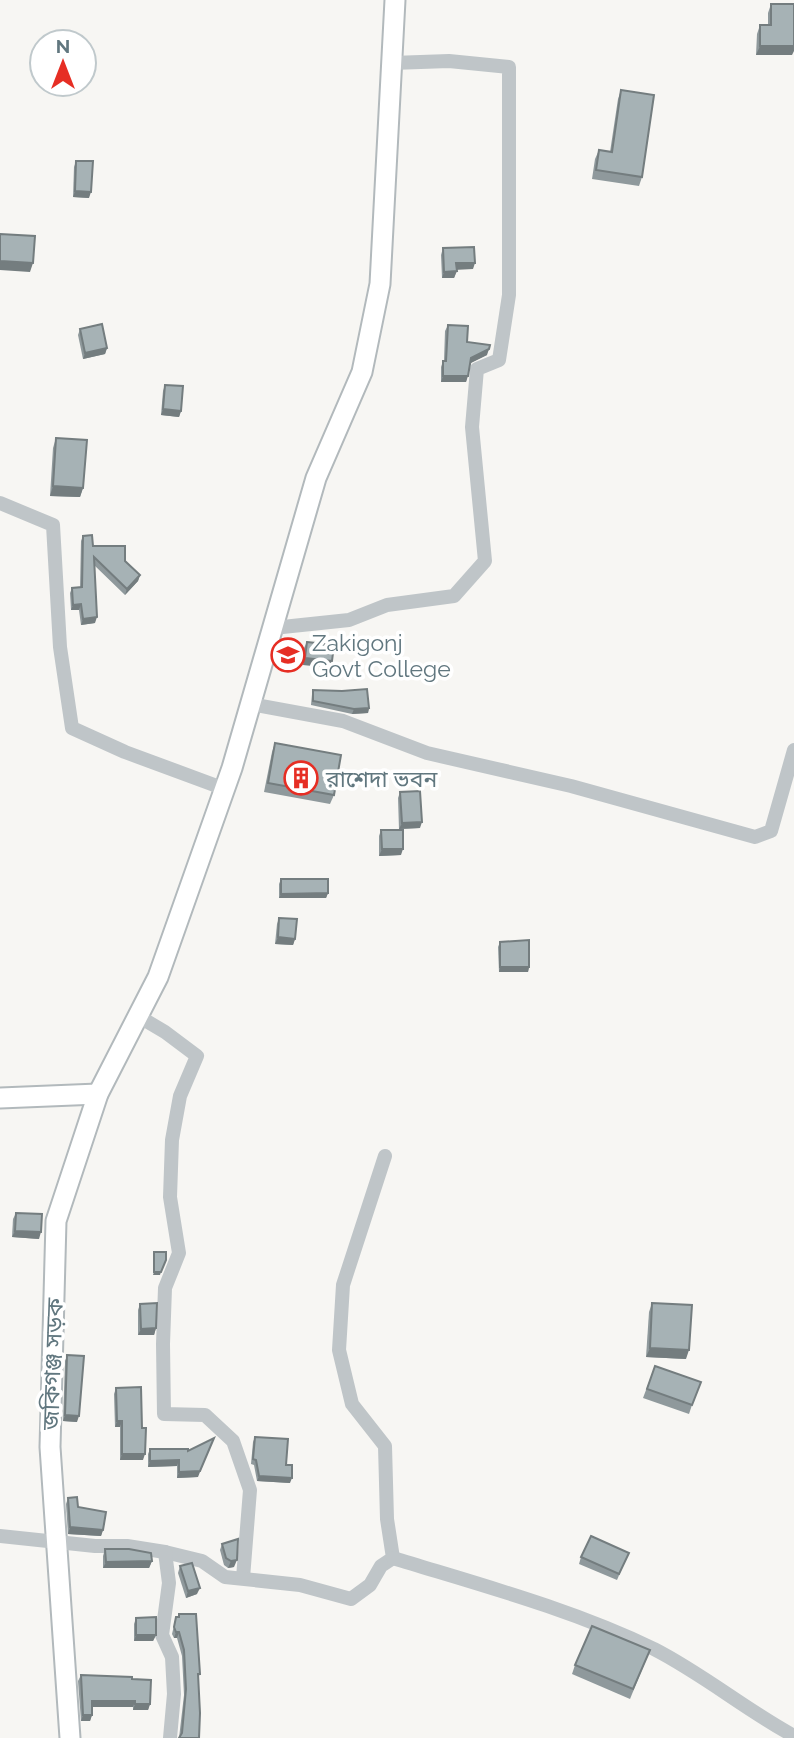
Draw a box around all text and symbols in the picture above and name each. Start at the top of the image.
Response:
north arrow [28,28,98,98]
text: N [56,35,70,57]
place label: Zakigonj Govt College [312,629,451,682]
school or university icon: Zakigonj Govt College [269,636,307,674]
building icon: রাশেদা ভবন [282,759,320,797]
place label: রাশেদা ভবন [325,765,438,792]
street label: জকিগঞ্জ সড়ক [36,1297,68,1431]

